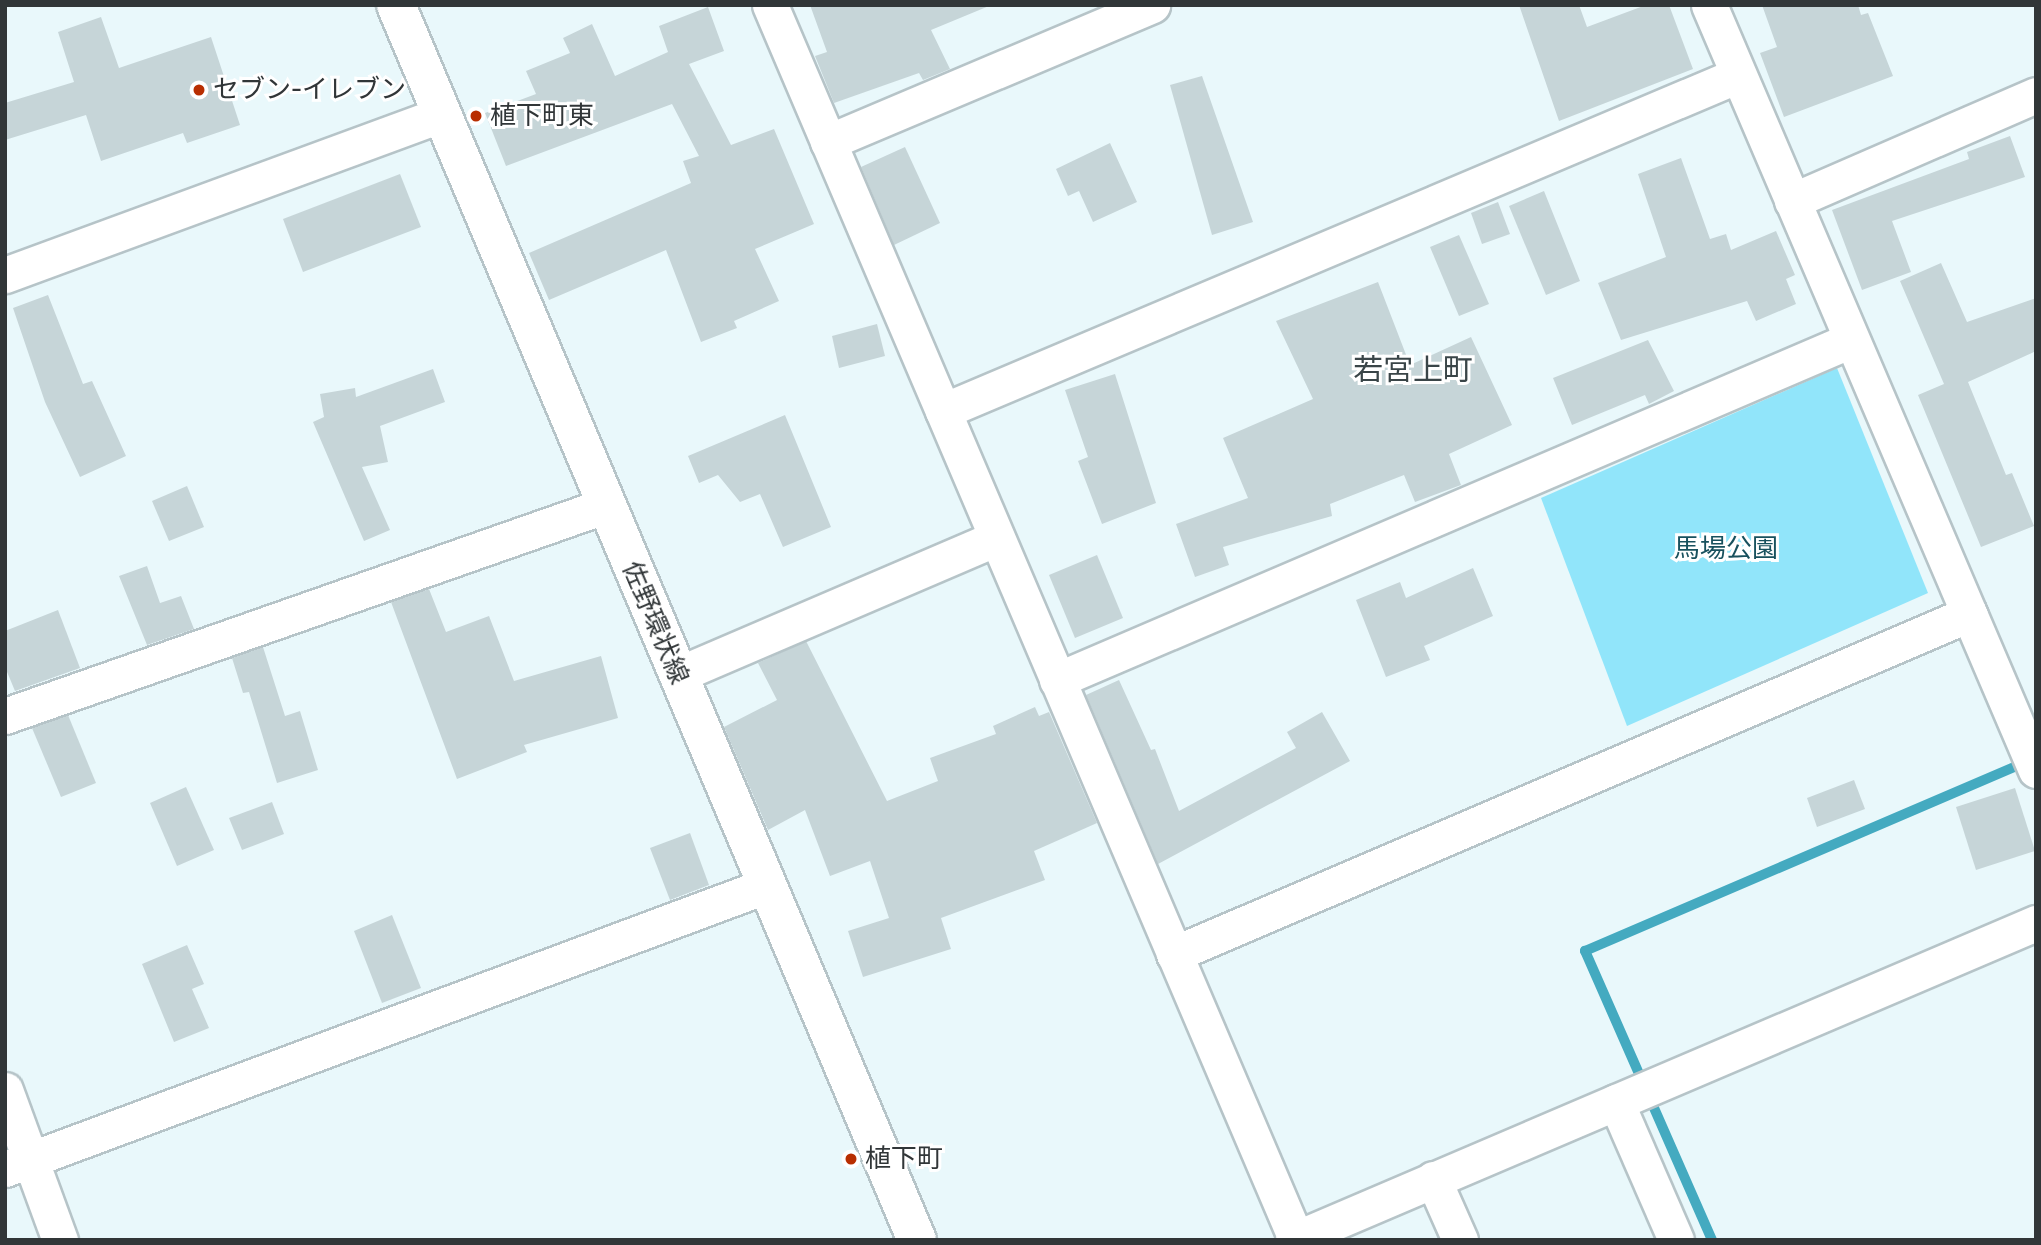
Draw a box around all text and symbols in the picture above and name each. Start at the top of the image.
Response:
place label: セブン-イレブン [213,74,406,106]
marker: セブン-イレブン [191,82,207,98]
place label: 植下町東 [490,100,594,132]
marker: 植下町東 [468,108,484,124]
district label: 若宮上町 [1353,352,1473,388]
park label: 馬場公園 [1674,533,1778,565]
street label: 佐野環状線 [615,557,695,689]
place label: 植下町 [865,1143,943,1175]
marker: 植下町 [843,1151,859,1167]

